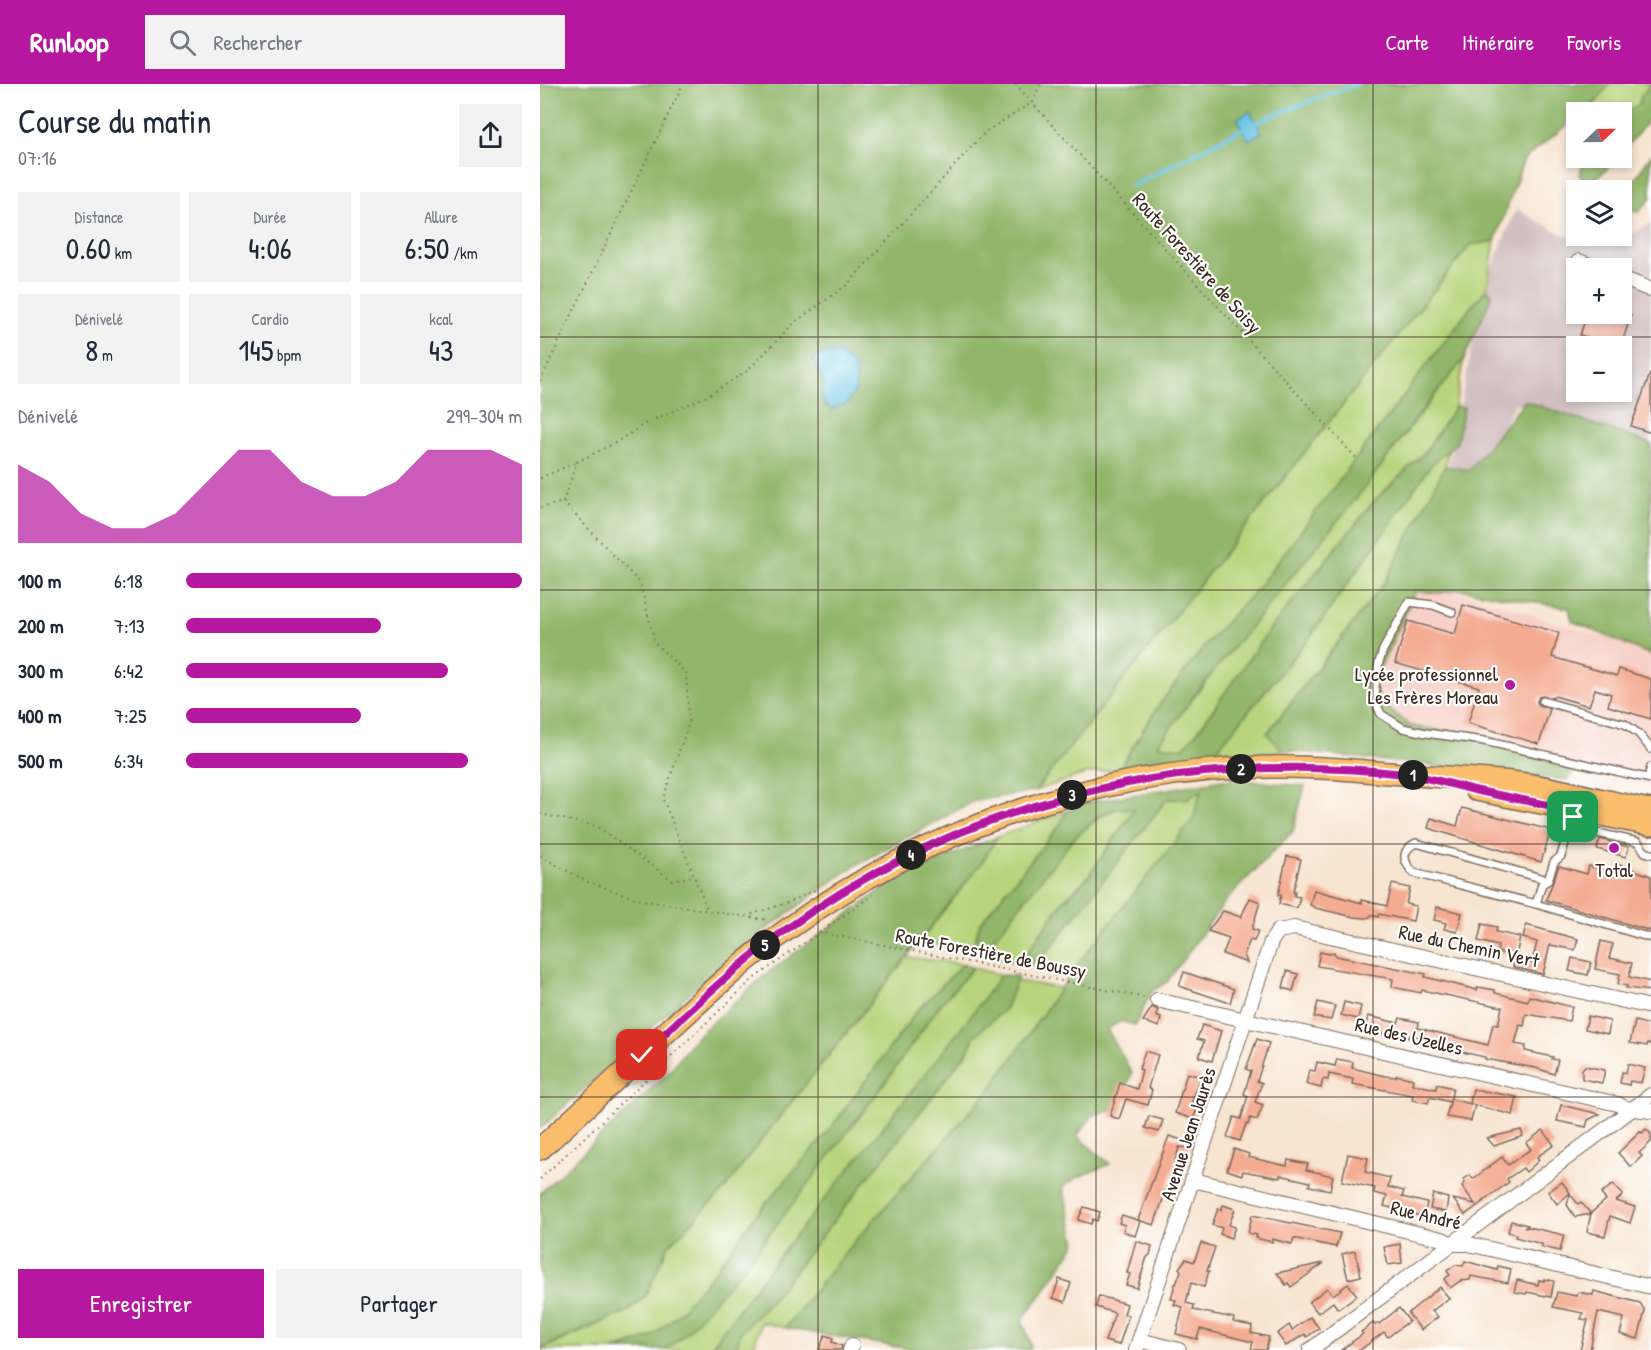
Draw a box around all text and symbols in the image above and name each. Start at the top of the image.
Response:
search box [145,15,565,69]
text: Runloop [30,23,109,61]
icon: search [166,26,199,59]
text: Rechercher [214,27,302,57]
text: Carte [1386,28,1429,57]
text: Itinéraire [1462,28,1534,57]
text: Favoris [1567,28,1621,57]
text: Course du matin [18,99,211,143]
north arrow [1566,102,1632,168]
map controls [1566,102,1632,402]
button: share [459,104,522,167]
text: 07:16 [18,144,57,171]
button: layers [1566,180,1632,246]
street label: Route Forestière de Soisy [1127,186,1268,339]
text: Distance [75,206,123,228]
text: Durée [254,206,286,228]
text: Allure [424,206,458,228]
text: 0.60 [66,228,111,268]
text: 4:06 [248,228,292,268]
text: 6:50 [404,228,450,268]
text: km [111,242,132,264]
text: /km [450,242,478,264]
button: + [1566,258,1632,324]
text: Dénivelé [75,308,123,330]
text: Cardio [251,308,289,330]
text: kcal [429,308,453,330]
text: 8 [85,330,98,370]
text: 145 [239,330,273,370]
text: 43 [429,330,453,370]
button: − [1566,336,1632,402]
text: m [98,344,113,366]
text: bpm [273,344,301,366]
text: Dénivelé [18,402,78,429]
text: 299–304 m [446,402,522,429]
text: 100 m [18,567,61,594]
text: 6:18 [114,567,143,594]
text: 200 m [18,612,63,639]
text: 7:13 [114,612,145,639]
text: 300 m [18,657,63,684]
text: 6:42 [114,657,143,684]
place label: Lycée professionnel Les Frères Moreau [1355,660,1499,710]
marker: Lycée professionnel Les Frères Moreau [1503,678,1517,692]
text: 400 m [18,702,62,729]
text: 7:25 [114,702,146,729]
text: 500 m [18,747,63,774]
text: 6:34 [114,747,143,774]
pin: 2 [1226,754,1256,784]
text: 2 [1237,758,1245,780]
pin: 1 [1398,760,1428,790]
text: 1 [1410,764,1416,786]
pin: 3 [1057,780,1087,810]
text: 3 [1068,784,1076,806]
pin [1547,791,1598,842]
icon: arrive [1556,800,1589,833]
pin: 4 [896,840,926,870]
marker: Total [1607,841,1621,855]
text: 4 [908,844,914,866]
place label: Total [1595,856,1633,883]
street label: Rue du Chemin Vert [1396,917,1543,974]
street label: Route Forestière de Boussy [894,921,1089,984]
pin: 5 [750,930,780,960]
text: 5 [762,934,768,956]
street label: Rue des Uzelles [1353,1010,1466,1061]
pin [616,1029,667,1080]
icon: check [625,1038,658,1071]
street label: Avenue Jean Jaurès [1153,1063,1222,1204]
street label: Rue André [1388,1193,1464,1236]
button: Enregistrer [18,1269,264,1338]
button: Partager [276,1269,522,1338]

